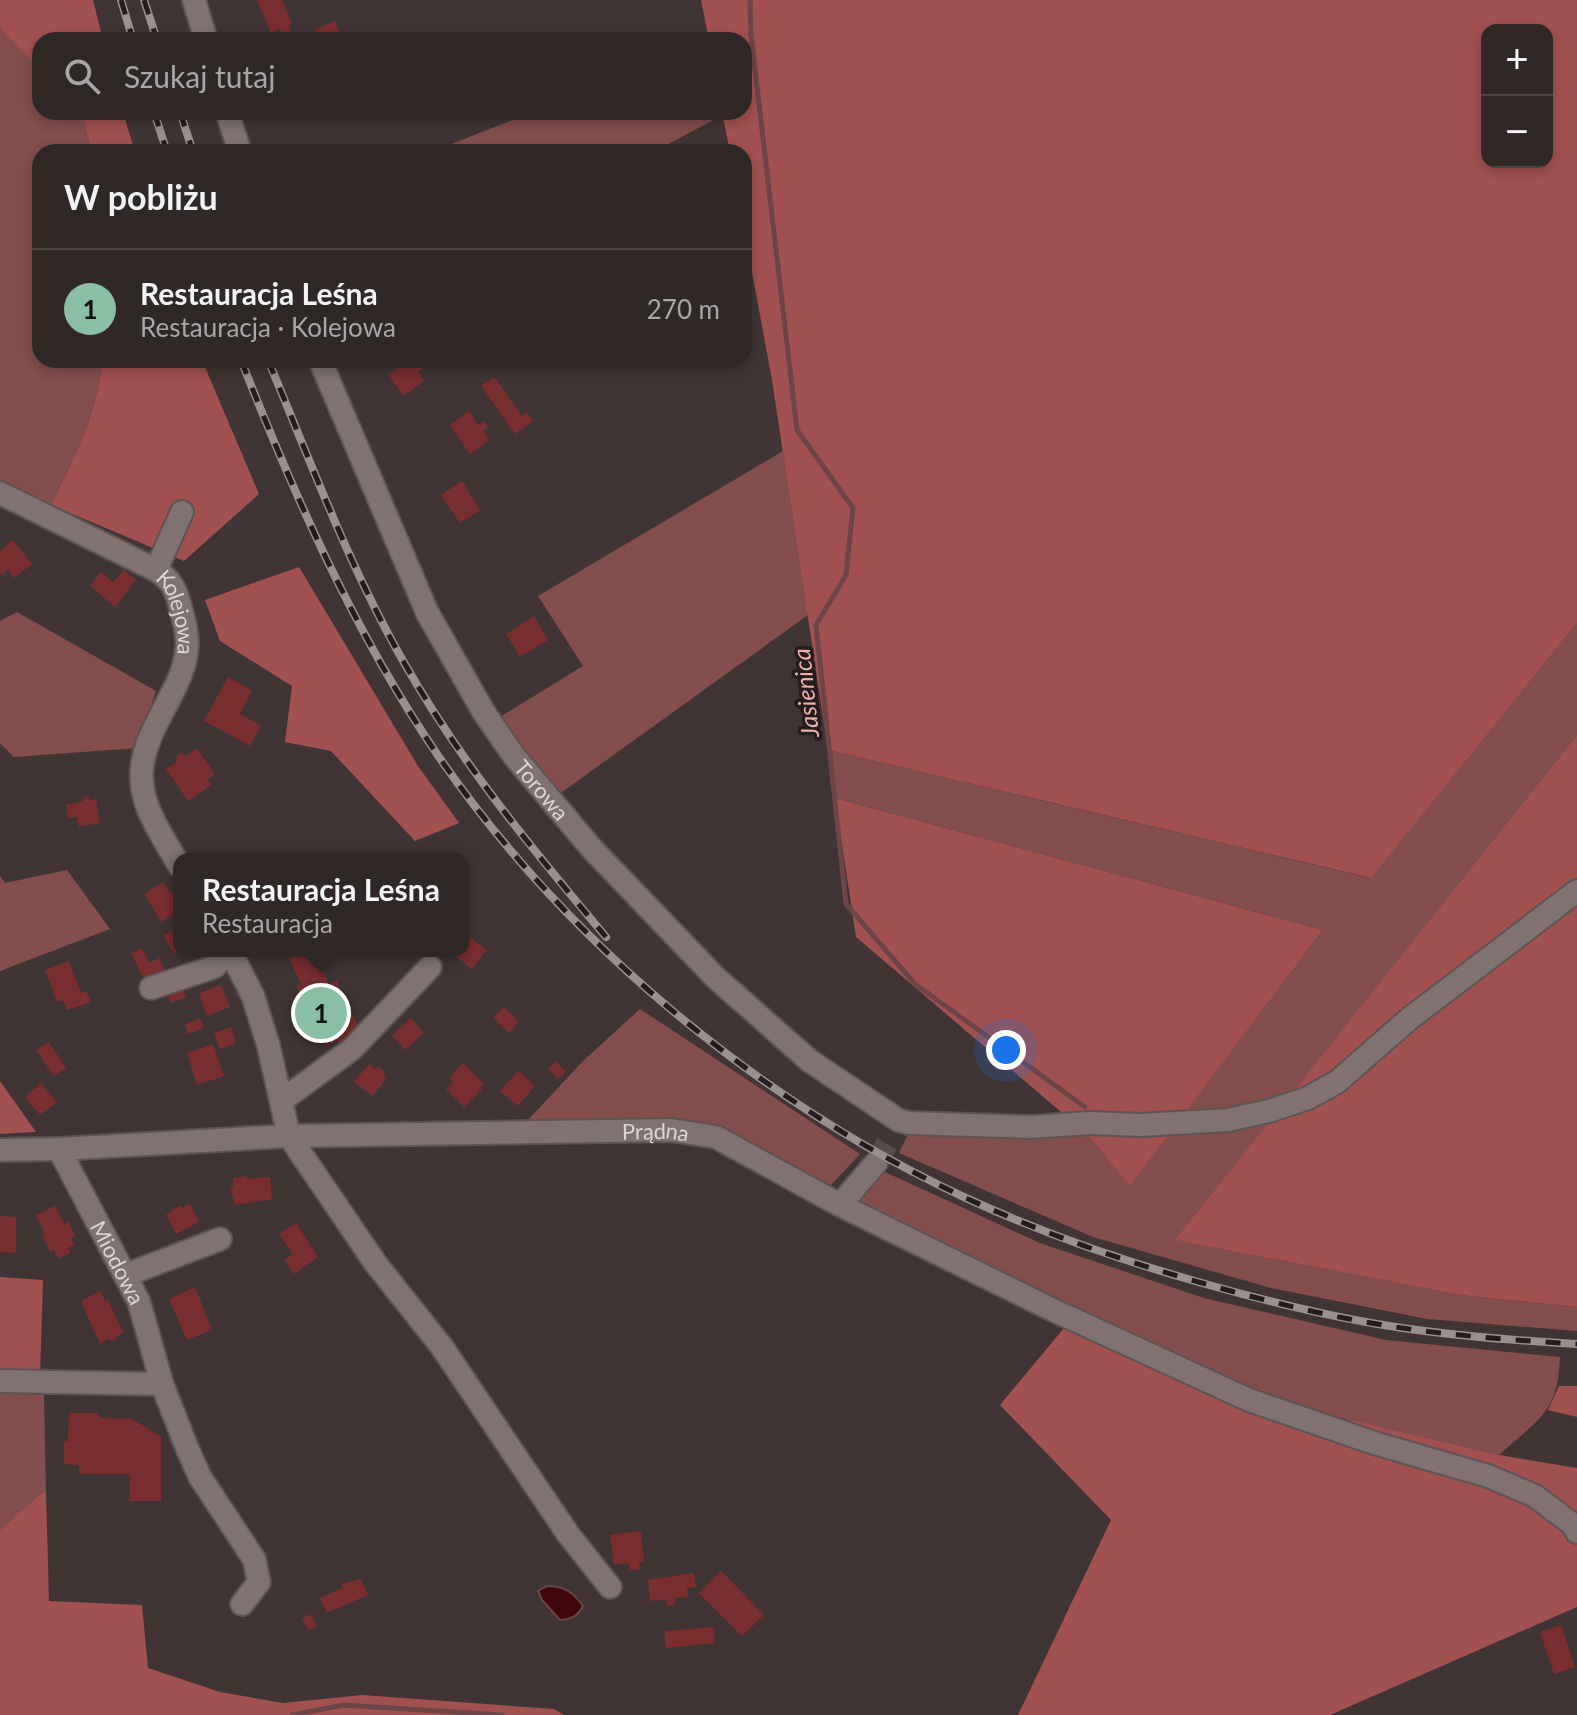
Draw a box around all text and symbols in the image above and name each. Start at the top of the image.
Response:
map controls [1481,24,1553,168]
button: + [1481,24,1553,96]
search box [32,32,752,120]
icon: search [60,54,104,98]
text: Szukaj tutaj [124,58,275,94]
button: − [1481,96,1553,168]
text: W pobliżu [64,176,218,217]
text: Restauracja Leśna [140,275,378,311]
text: 1 [82,293,98,325]
text: 270 m [647,293,720,325]
text: Restauracja · Kolejowa [140,311,396,343]
street label: Kolejowa [151,563,201,656]
water label: Jasienica [786,647,824,740]
street label: Torowa [509,754,575,825]
popup [173,853,469,957]
text: Restauracja Leśna [202,871,440,907]
text: Restauracja [202,907,333,939]
pin: 1 [295,983,347,1043]
your location [986,1030,1026,1070]
street label: Prądna [622,1116,691,1146]
street label: Miodowa [85,1216,151,1309]

